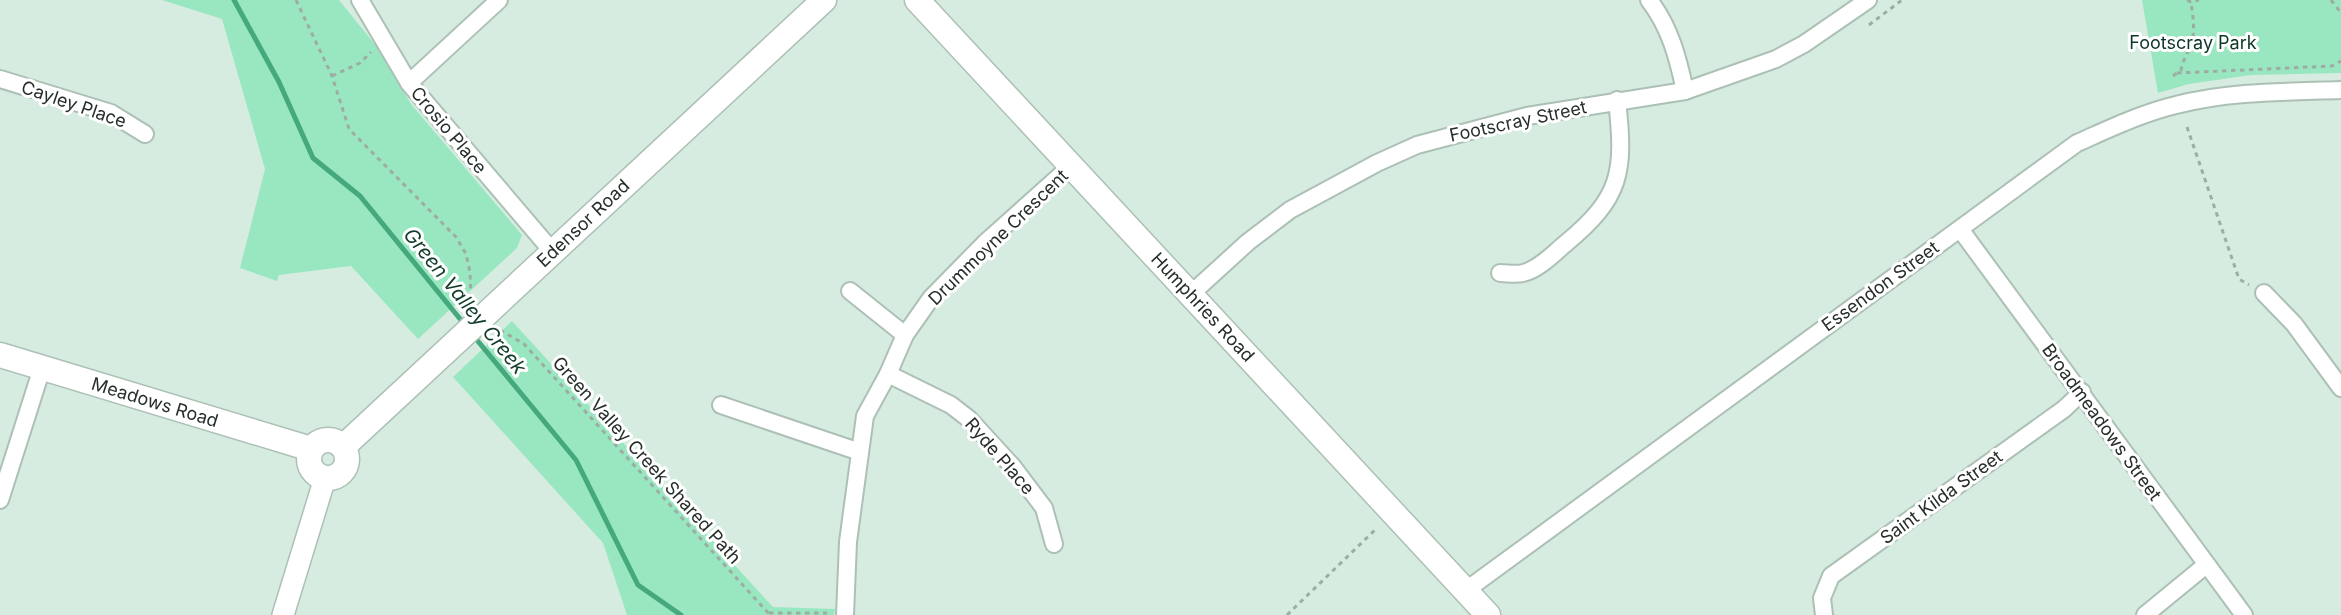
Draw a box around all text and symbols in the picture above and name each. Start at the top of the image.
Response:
park label: Footscray Park [2129,32,2257,53]
street label: Cayley Place [19,76,129,132]
street label: Crosio Place [407,82,491,178]
street label: Footscray Street [1448,96,1589,146]
street label: Drummoyne Crescent [924,165,1072,309]
street label: Edensor Road [532,175,634,271]
water label: Green Valley Creek [399,223,532,380]
street label: Essendon Street [1817,237,1943,335]
street label: Humphries Road [1147,248,1259,366]
street label: Broadmeadows Street [2038,340,2166,504]
street label: Green Valley Creek Shared Path [548,352,746,568]
street label: Meadows Road [89,373,221,431]
street label: Ryde Place [961,413,1039,499]
street label: Saint Kilda Street [1876,446,2006,548]

